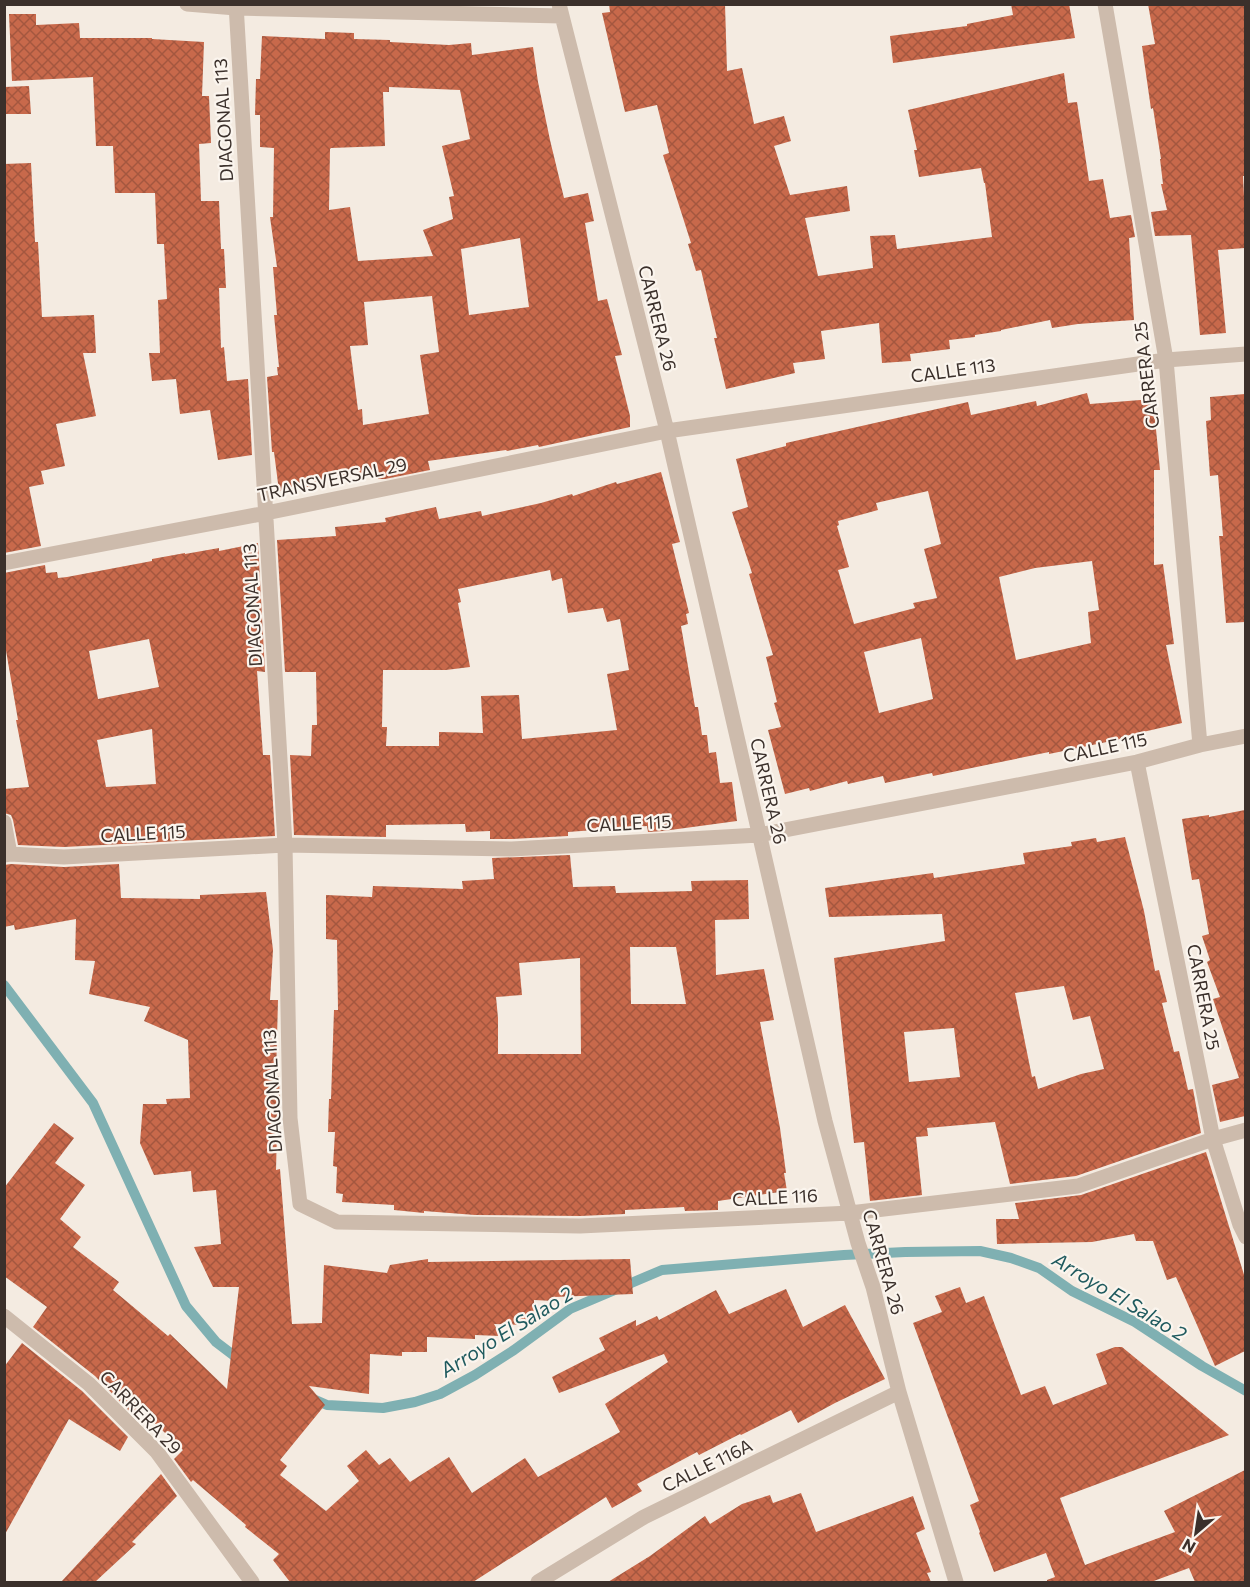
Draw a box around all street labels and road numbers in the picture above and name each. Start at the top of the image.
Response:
street label: DIAGONAL 113 [209,58,237,182]
street label: CARRERA 26 [634,263,682,373]
street label: CARRERA 25 [1129,320,1163,430]
street label: CALLE 113 [909,353,997,387]
street label: TRANSVERSAL 29 [255,452,409,506]
street label: DIAGONAL 113 [238,543,266,667]
street label: CALLE 115 [1061,727,1149,767]
street label: CARRERA 26 [746,736,792,846]
street label: CALLE 115 [586,810,672,836]
street label: CALLE 115 [100,820,186,846]
street label: CARRERA 25 [1183,942,1225,1052]
street label: DIAGONAL 113 [258,1029,286,1153]
street label: CALLE 116 [732,1184,818,1210]
street label: CARRERA 26 [858,1207,910,1317]
street label: CARRERA 29 [95,1365,187,1459]
street label: CALLE 116A [658,1434,756,1496]

